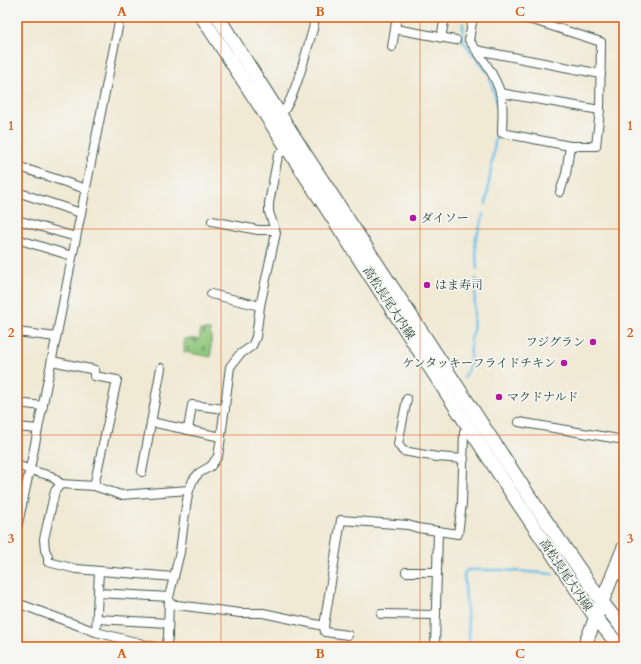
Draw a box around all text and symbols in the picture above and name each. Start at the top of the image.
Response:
text: A [117,3,127,21]
text: B [315,3,325,21]
text: C [515,3,525,21]
text: 1 [8,117,14,135]
text: 1 [627,117,633,135]
place label: ダイソー [421,210,469,226]
marker: ダイソー [408,213,418,223]
street label: 高松長尾大内線 [359,263,419,343]
place label: はま寿司 [435,277,483,293]
marker: はま寿司 [422,280,432,290]
text: 2 [8,324,15,342]
text: 2 [627,324,634,342]
place label: フジグラン [526,334,585,350]
marker: フジグラン [588,337,598,347]
place label: ケンタッキーフライドチキン [402,355,556,371]
marker: ケンタッキーフライドチキン [559,358,569,368]
place label: マクドナルド [507,389,578,405]
marker: マクドナルド [494,392,504,402]
text: 3 [8,530,15,548]
text: 3 [627,530,634,548]
street label: 高松長尾大内線 [536,536,596,614]
text: A [117,645,127,663]
text: B [315,645,325,663]
text: C [515,645,525,663]

